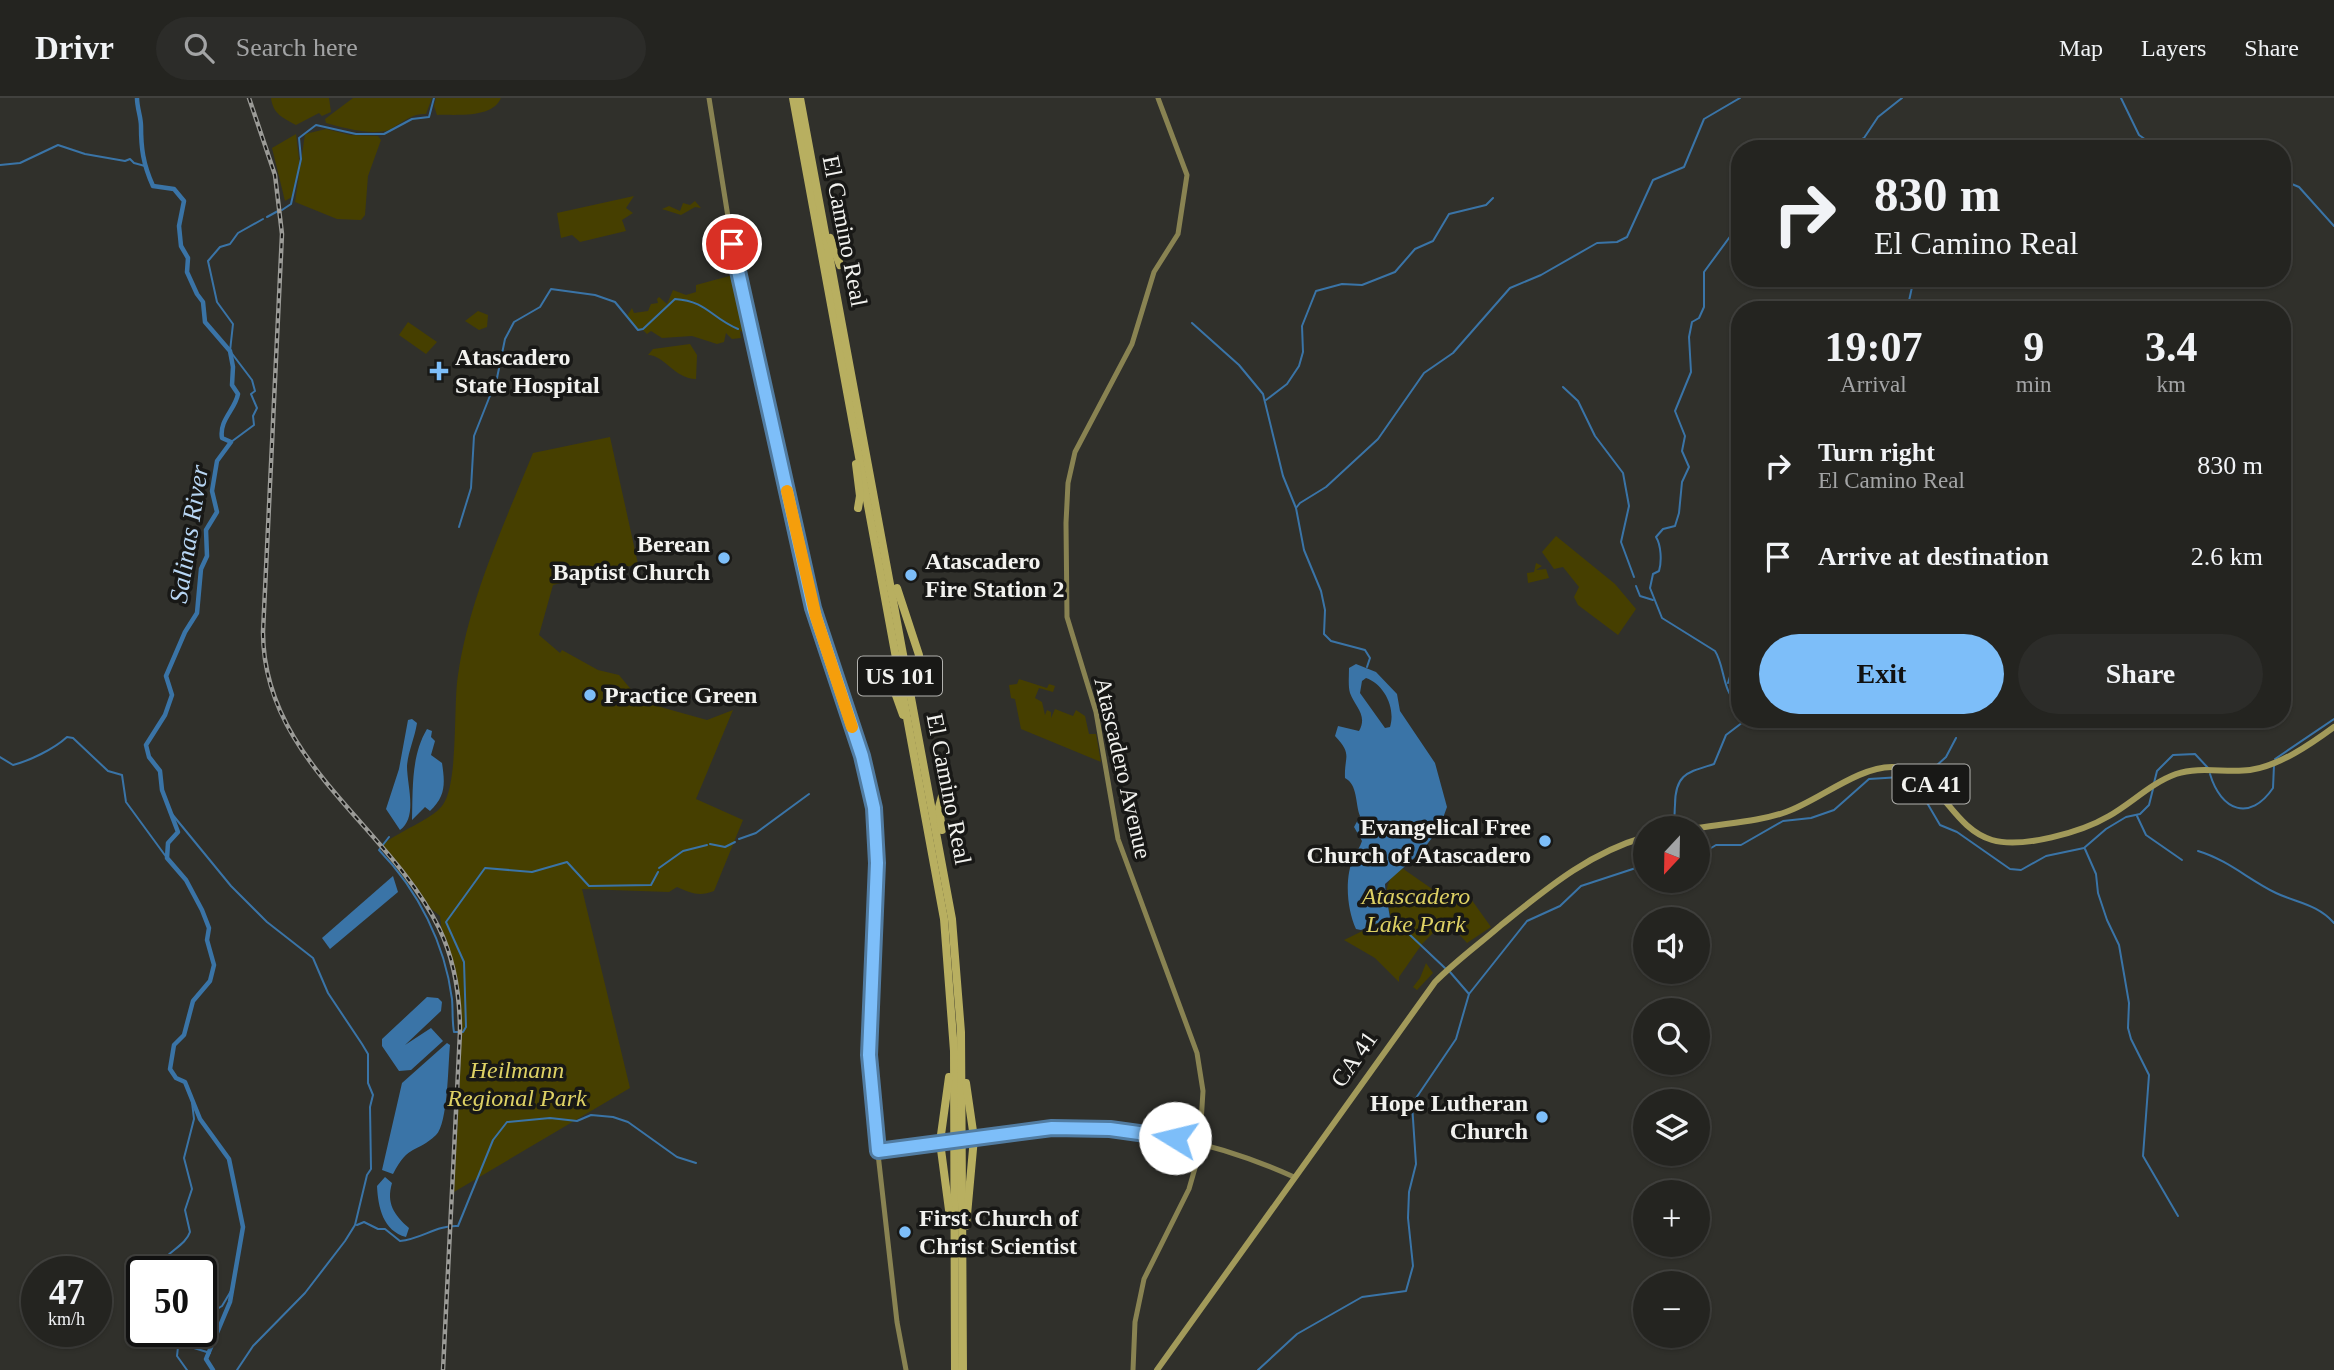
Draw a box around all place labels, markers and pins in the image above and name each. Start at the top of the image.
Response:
pin [702,214,762,274]
place label: Atascadero State Hospital [455,344,600,398]
marker: Atascadero State Hospital [429,361,449,381]
place label: Berean Baptist Church [552,531,710,585]
place label: Atascadero Fire Station 2 [925,548,1065,602]
marker: Berean Baptist Church [716,550,732,566]
marker: Atascadero Fire Station 2 [903,567,919,583]
place label: Practice Green [604,682,757,708]
marker: Practice Green [582,687,598,703]
place label: Evangelical Free Church of Atascadero [1307,814,1531,868]
marker: Evangelical Free Church of Atascadero [1537,833,1553,849]
place label: Hope Lutheran Church [1370,1090,1528,1144]
marker: Hope Lutheran Church [1534,1109,1550,1125]
place label: First Church of Christ Scientist [919,1205,1080,1259]
marker: First Church of Christ Scientist [897,1224,913,1240]

